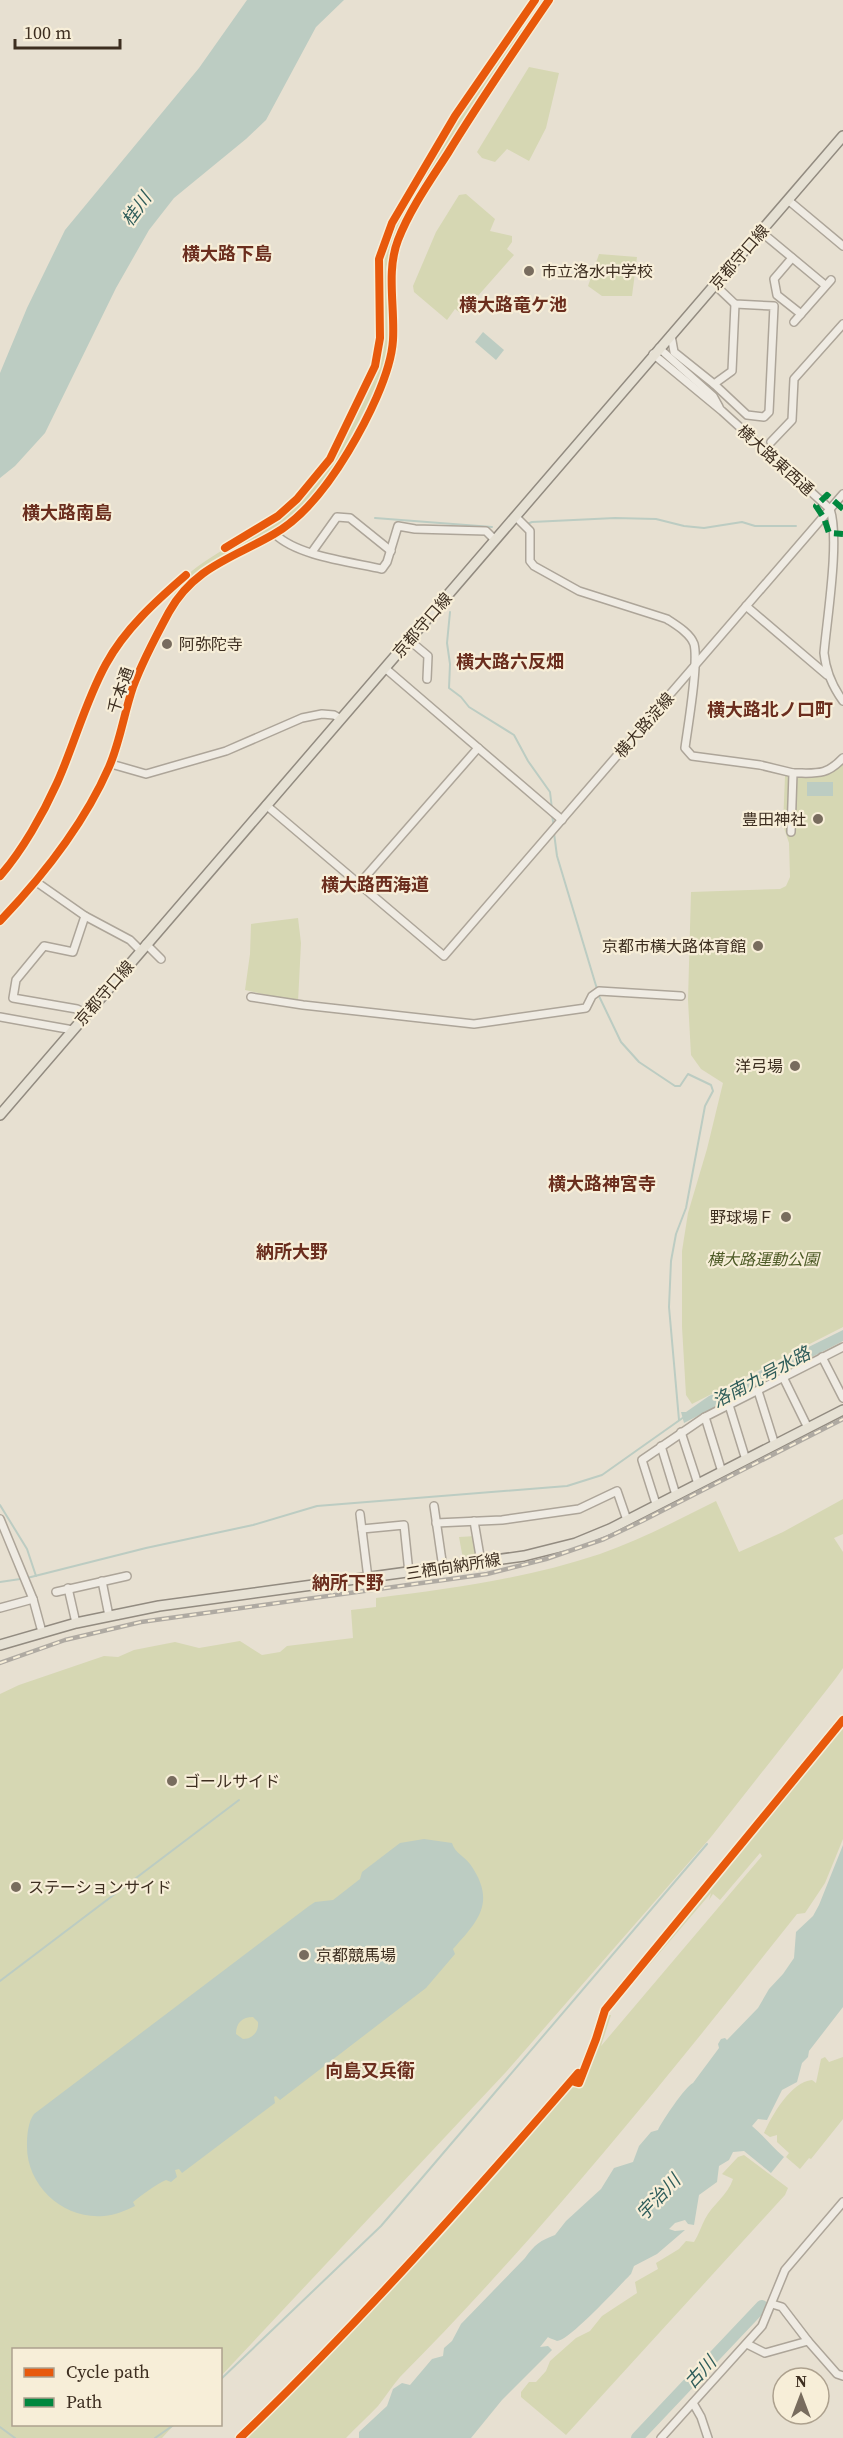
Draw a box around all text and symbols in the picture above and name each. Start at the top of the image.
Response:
scale bar [15,12,120,50]
text: 100 m [24,20,71,45]
water label: 桂川 [115,185,158,231]
street label: 京都守口線 [704,220,774,294]
district label: 横大路下島 [182,241,272,266]
place label: 市立洛水中学校 [541,260,653,282]
marker: 市立洛水中学校 [522,264,536,278]
district label: 横大路竜ケ池 [459,292,567,317]
street label: 横大路東西通 [733,420,819,500]
district label: 横大路南島 [22,500,112,525]
street label: 京都守口線 [387,588,457,662]
place label: 阿弥陀寺 [179,633,243,655]
marker: 阿弥陀寺 [160,637,174,651]
district label: 横大路六反畑 [456,649,564,674]
street label: 千本通 [102,664,138,716]
street label: 横大路淀線 [609,688,679,762]
district label: 横大路北ノ口町 [707,697,833,722]
place label: 豊田神社 [742,808,806,830]
marker: 豊田神社 [811,812,825,826]
district label: 横大路西海道 [321,872,429,897]
place label: 京都市横大路体育館 [602,935,746,957]
marker: 京都市横大路体育館 [751,939,765,953]
street label: 京都守口線 [69,956,139,1030]
place label: 洋弓場 [735,1055,783,1077]
marker: 洋弓場 [788,1059,802,1073]
district label: 横大路神宮寺 [548,1171,656,1196]
place label: 野球場Ｆ [710,1206,774,1228]
marker: 野球場Ｆ [779,1210,793,1224]
district label: 納所大野 [256,1239,328,1264]
park label: 横大路運動公園 [707,1248,821,1270]
water label: 洛南九号水路 [707,1340,816,1413]
street label: 三栖向納所線 [404,1548,502,1584]
district label: 納所下野 [312,1570,384,1595]
place label: ゴールサイド [184,1770,280,1792]
marker: ゴールサイド [165,1774,179,1788]
place label: ステーションサイド [28,1876,172,1898]
marker: ステーションサイド [9,1880,23,1894]
place label: 京都競馬場 [316,1944,396,1966]
marker: 京都競馬場 [297,1948,311,1962]
district label: 向島又兵衛 [325,2058,415,2083]
water label: 宇治川 [630,2167,687,2225]
legend [12,2348,222,2426]
water label: 古川 [679,2349,723,2394]
text: Cycle path [66,2359,150,2384]
north arrow [771,2366,831,2426]
text: N [795,2370,807,2392]
text: Path [66,2389,103,2414]

